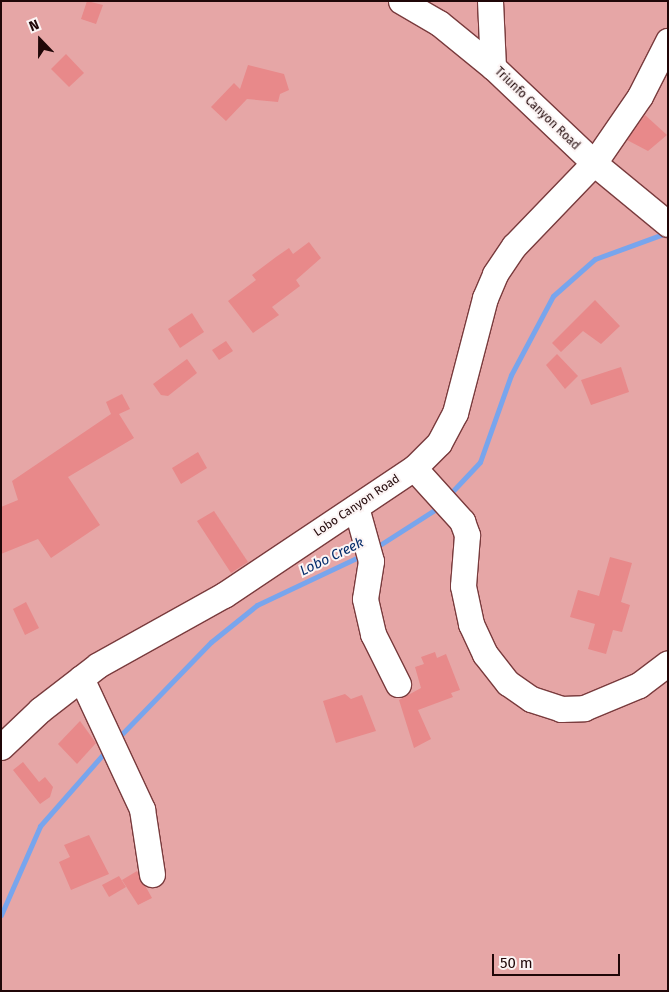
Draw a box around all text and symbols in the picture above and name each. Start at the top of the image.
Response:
north arrow [15,15,65,65]
text: N [27,16,42,35]
street label: Triunfo Canyon Road [491,65,583,153]
street label: Lobo Canyon Road [311,472,403,540]
water label: Lobo Creek [297,534,367,580]
scale bar [494,944,622,976]
text: 50 m [500,954,533,972]

